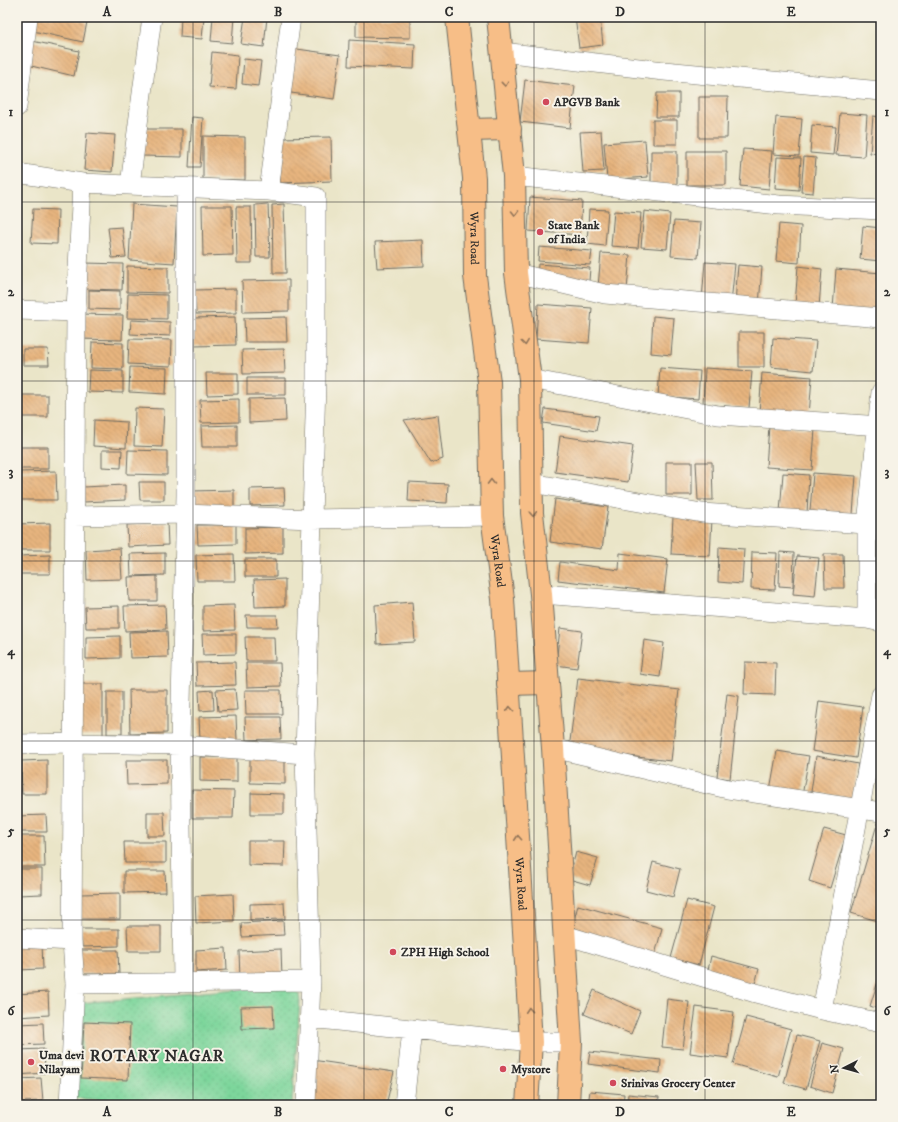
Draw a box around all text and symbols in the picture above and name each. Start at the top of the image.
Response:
text: A [102,4,112,20]
text: B [274,4,282,20]
text: C [445,4,454,20]
text: D [615,4,625,20]
text: E [786,4,796,20]
one-way arrow [501,81,510,87]
place label: APGVB Bank [553,95,621,110]
marker: APGVB Bank [541,97,551,107]
text: 1 [9,104,14,120]
text: 1 [885,104,890,120]
street label: Wyra Road [466,210,482,265]
one-way arrow [511,210,519,216]
place label: State Bank of India [548,218,601,247]
marker: State Bank of India [535,227,545,237]
text: 2 [8,284,15,300]
text: 2 [884,284,891,300]
one-way arrow [520,339,529,346]
text: 3 [9,464,14,480]
text: 3 [885,464,890,480]
one-way arrow [487,479,495,485]
one-way arrow [528,511,537,517]
street label: Wyra Road [486,532,508,588]
text: 4 [6,643,15,660]
text: 4 [882,643,891,660]
one-way arrow [505,706,514,712]
text: 5 [7,823,15,839]
text: 5 [883,823,891,839]
one-way arrow [514,835,522,841]
street label: Wyra Road [511,856,530,911]
place label: ZPH High School [401,945,490,960]
marker: ZPH High School [388,947,398,957]
text: 6 [8,1003,16,1019]
text: 6 [884,1003,892,1019]
one-way arrow [524,1007,533,1013]
district label: ROTARY NAGAR [90,1046,224,1066]
place label: Uma devi Nilayam [39,1048,84,1077]
north arrow [824,1048,864,1088]
marker: Uma devi Nilayam [26,1057,36,1067]
place label: Mystore [511,1062,551,1077]
marker: Mystore [498,1064,508,1074]
text: N [828,1064,842,1074]
place label: Srinivas Grocery Center [621,1076,736,1091]
marker: Srinivas Grocery Center [608,1078,618,1088]
text: A [102,1104,112,1120]
text: B [274,1104,282,1120]
text: C [445,1104,454,1120]
text: D [615,1104,625,1120]
text: E [786,1104,796,1120]

